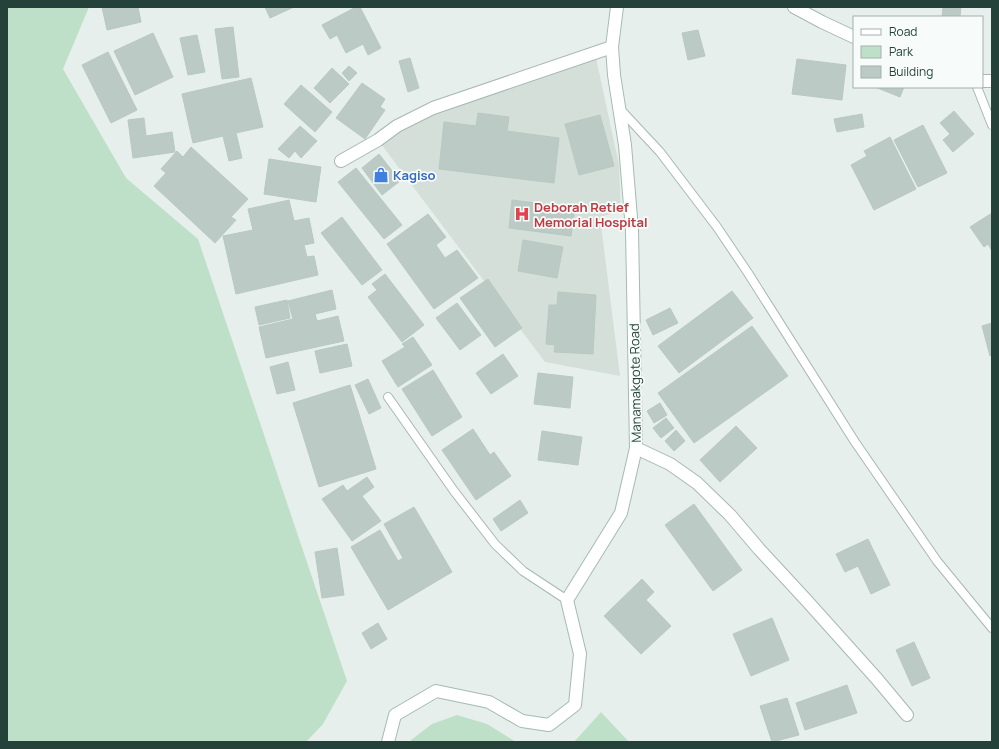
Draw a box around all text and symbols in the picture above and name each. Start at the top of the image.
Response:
legend [853,16,983,88]
text: Road [889,23,917,40]
text: Park [889,43,914,60]
text: Building [889,63,933,80]
shop icon: Kagiso [372,166,390,184]
place label: Kagiso [393,166,436,184]
place label: Deborah Retief Memorial Hospital [534,198,648,231]
hospital icon: Deborah Retief Memorial Hospital [513,205,531,223]
street label: Manamakgote Road [625,323,645,443]

